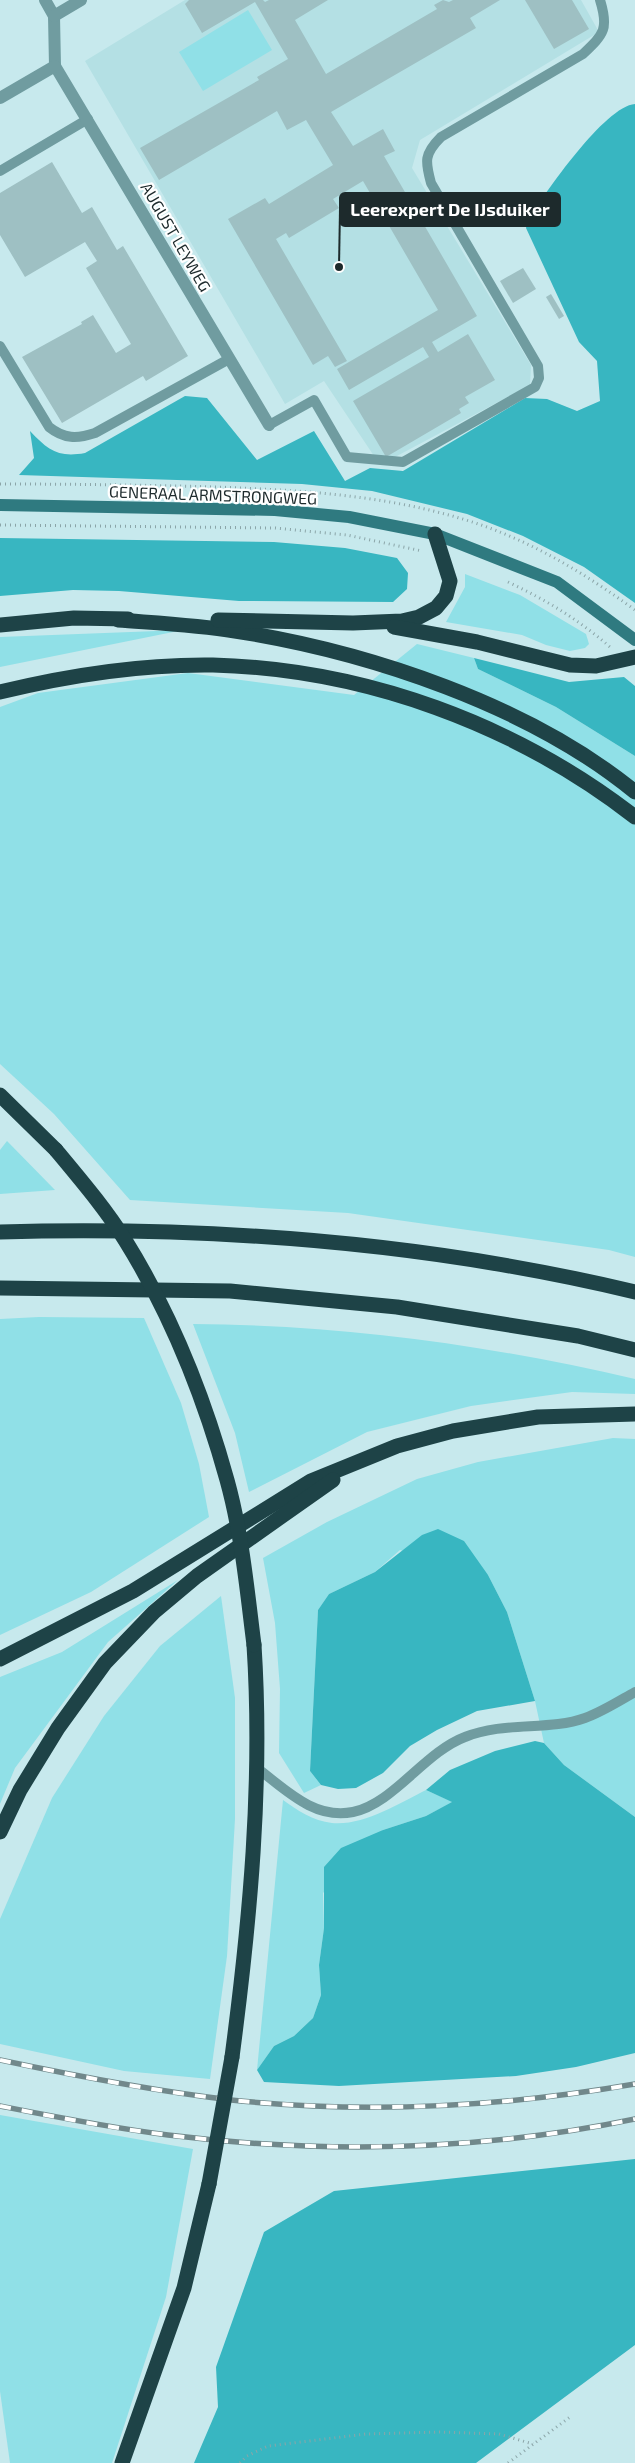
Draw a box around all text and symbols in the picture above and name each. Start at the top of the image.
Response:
street label: AUGUST LEYWEG [137,179,215,295]
callout: Leerexpert De IJsduiker [340,193,560,226]
text: Leerexpert De IJsduiker [350,198,550,220]
street label: GENERAAL ARMSTRONGWEG [109,481,317,508]

